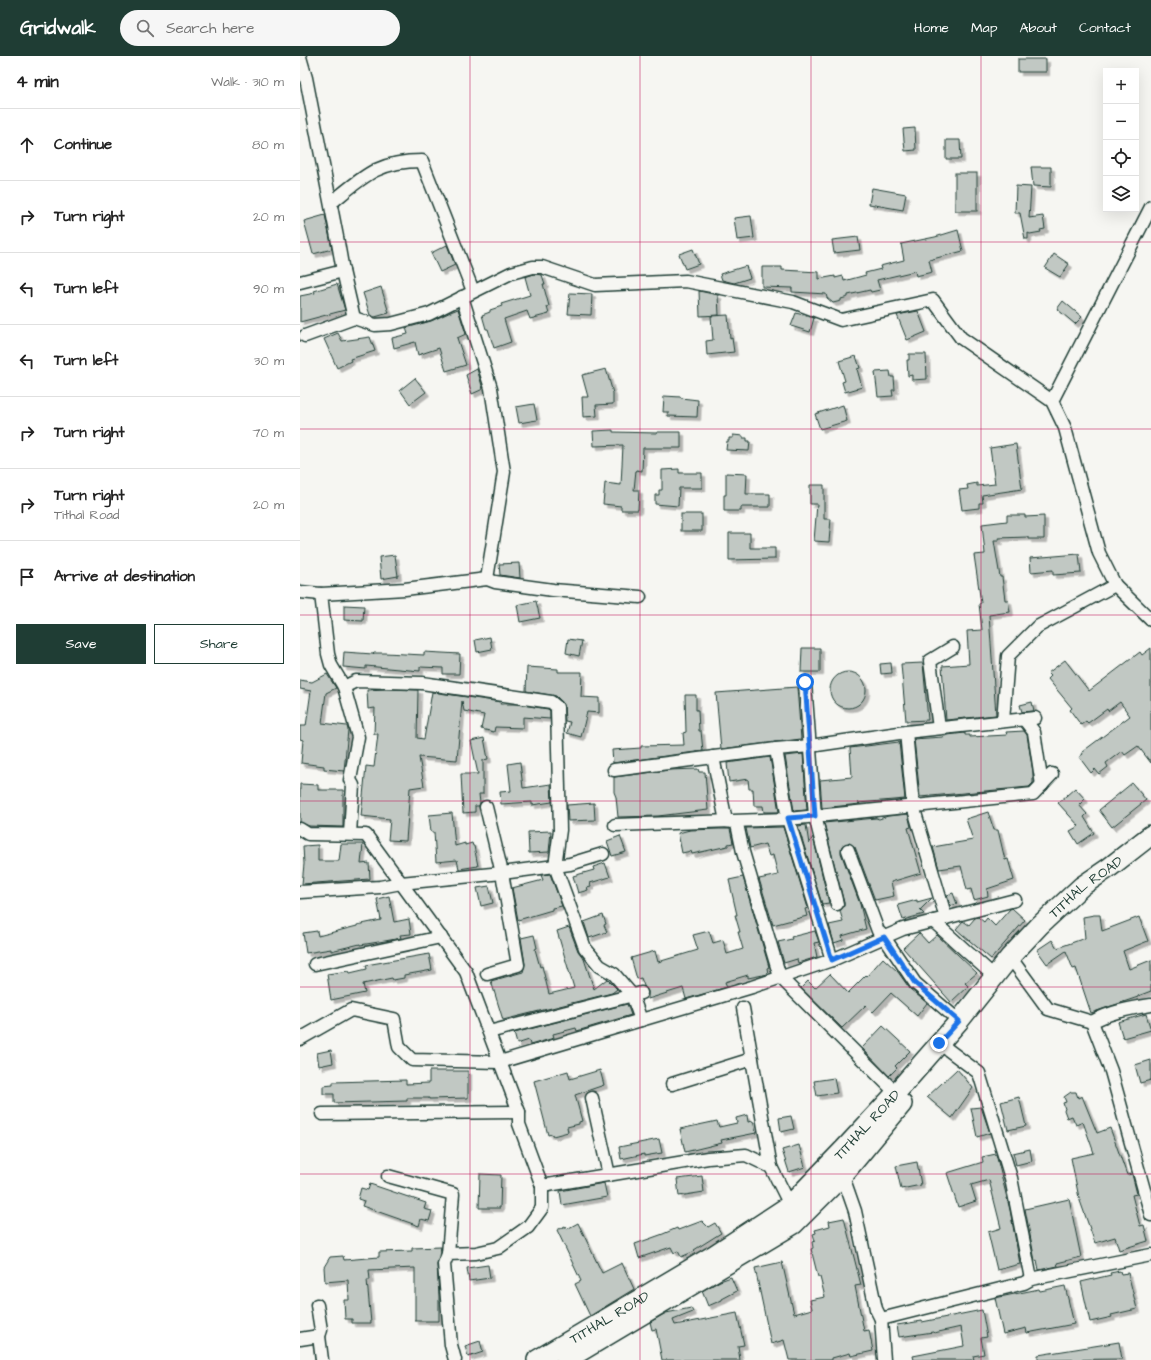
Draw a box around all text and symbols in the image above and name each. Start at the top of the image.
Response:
search box [120,10,400,46]
text: Gridwalk [20,15,96,42]
icon: search [134,17,156,39]
text: Search here [166,18,254,39]
text: Home [914,18,949,38]
text: Map [971,18,997,38]
text: About [1019,18,1057,38]
text: Contact [1079,18,1131,38]
map controls [1103,68,1139,212]
button: + [1103,68,1139,104]
text: 4 min [16,70,59,94]
text: Walk · 310 m [211,73,284,91]
button: − [1103,104,1139,140]
icon: ahead [16,134,38,156]
text: Continue [54,134,112,155]
text: 80 m [252,136,284,154]
button: locate [1103,140,1139,176]
button: layers [1103,176,1139,212]
icon: right [16,206,38,228]
text: Turn right [54,206,125,227]
text: 20 m [253,208,284,226]
icon: left [16,278,38,300]
text: Turn left [54,278,118,299]
text: 90 m [253,280,284,298]
icon: left [16,350,38,372]
text: Turn left [54,350,118,371]
text: 30 m [254,352,284,370]
icon: right [16,422,38,444]
text: Turn right [54,422,125,443]
text: 70 m [252,424,284,442]
text: Turn right [54,485,125,506]
icon: right [16,494,38,516]
text: 20 m [253,496,284,514]
text: Tithal Road [54,506,119,524]
icon: arrive [16,566,38,588]
text: Arrive at destination [54,566,195,587]
button: Save [16,624,146,664]
button: Share [154,624,284,664]
route start [796,673,814,691]
street label: TITHAL ROAD [1045,852,1127,923]
route end [930,1034,948,1052]
street label: TITHAL ROAD [830,1085,905,1165]
street label: TITHAL ROAD [566,1286,653,1350]

